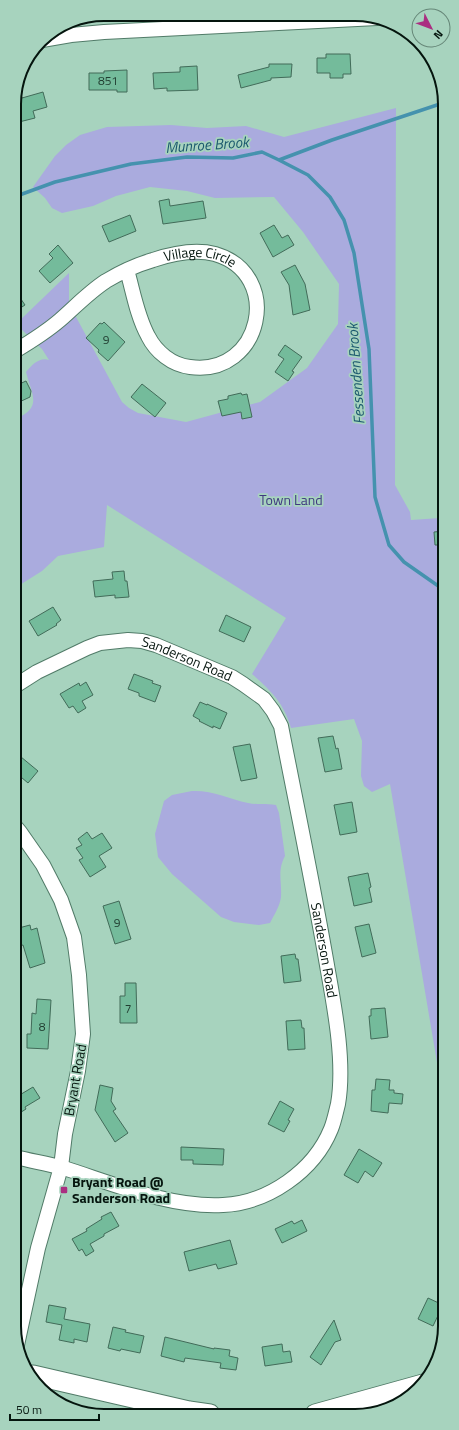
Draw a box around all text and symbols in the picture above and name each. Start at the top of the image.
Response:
north arrow [411,8,451,48]
text: N [430,27,447,43]
house number: 851 [98,71,118,90]
water label: Munroe Brook [164,130,252,159]
street label: Village Circle [161,241,241,272]
water label: Fessenden Brook [340,320,371,425]
house number: 9 [103,330,110,349]
park label: Town Land [259,489,323,510]
street label: Sanderson Road [139,630,236,686]
street label: Sanderson Road [306,901,344,999]
house number: 9 [114,913,121,932]
house number: 7 [125,999,131,1018]
house number: 8 [39,1017,46,1036]
street label: Bryant Road [58,1042,91,1118]
place label: Bryant Road @ Sanderson Road [72,1171,170,1208]
marker: Bryant Road @ Sanderson Road [59,1185,69,1195]
scale bar [10,1396,99,1422]
text: 50 m [16,1400,42,1419]

